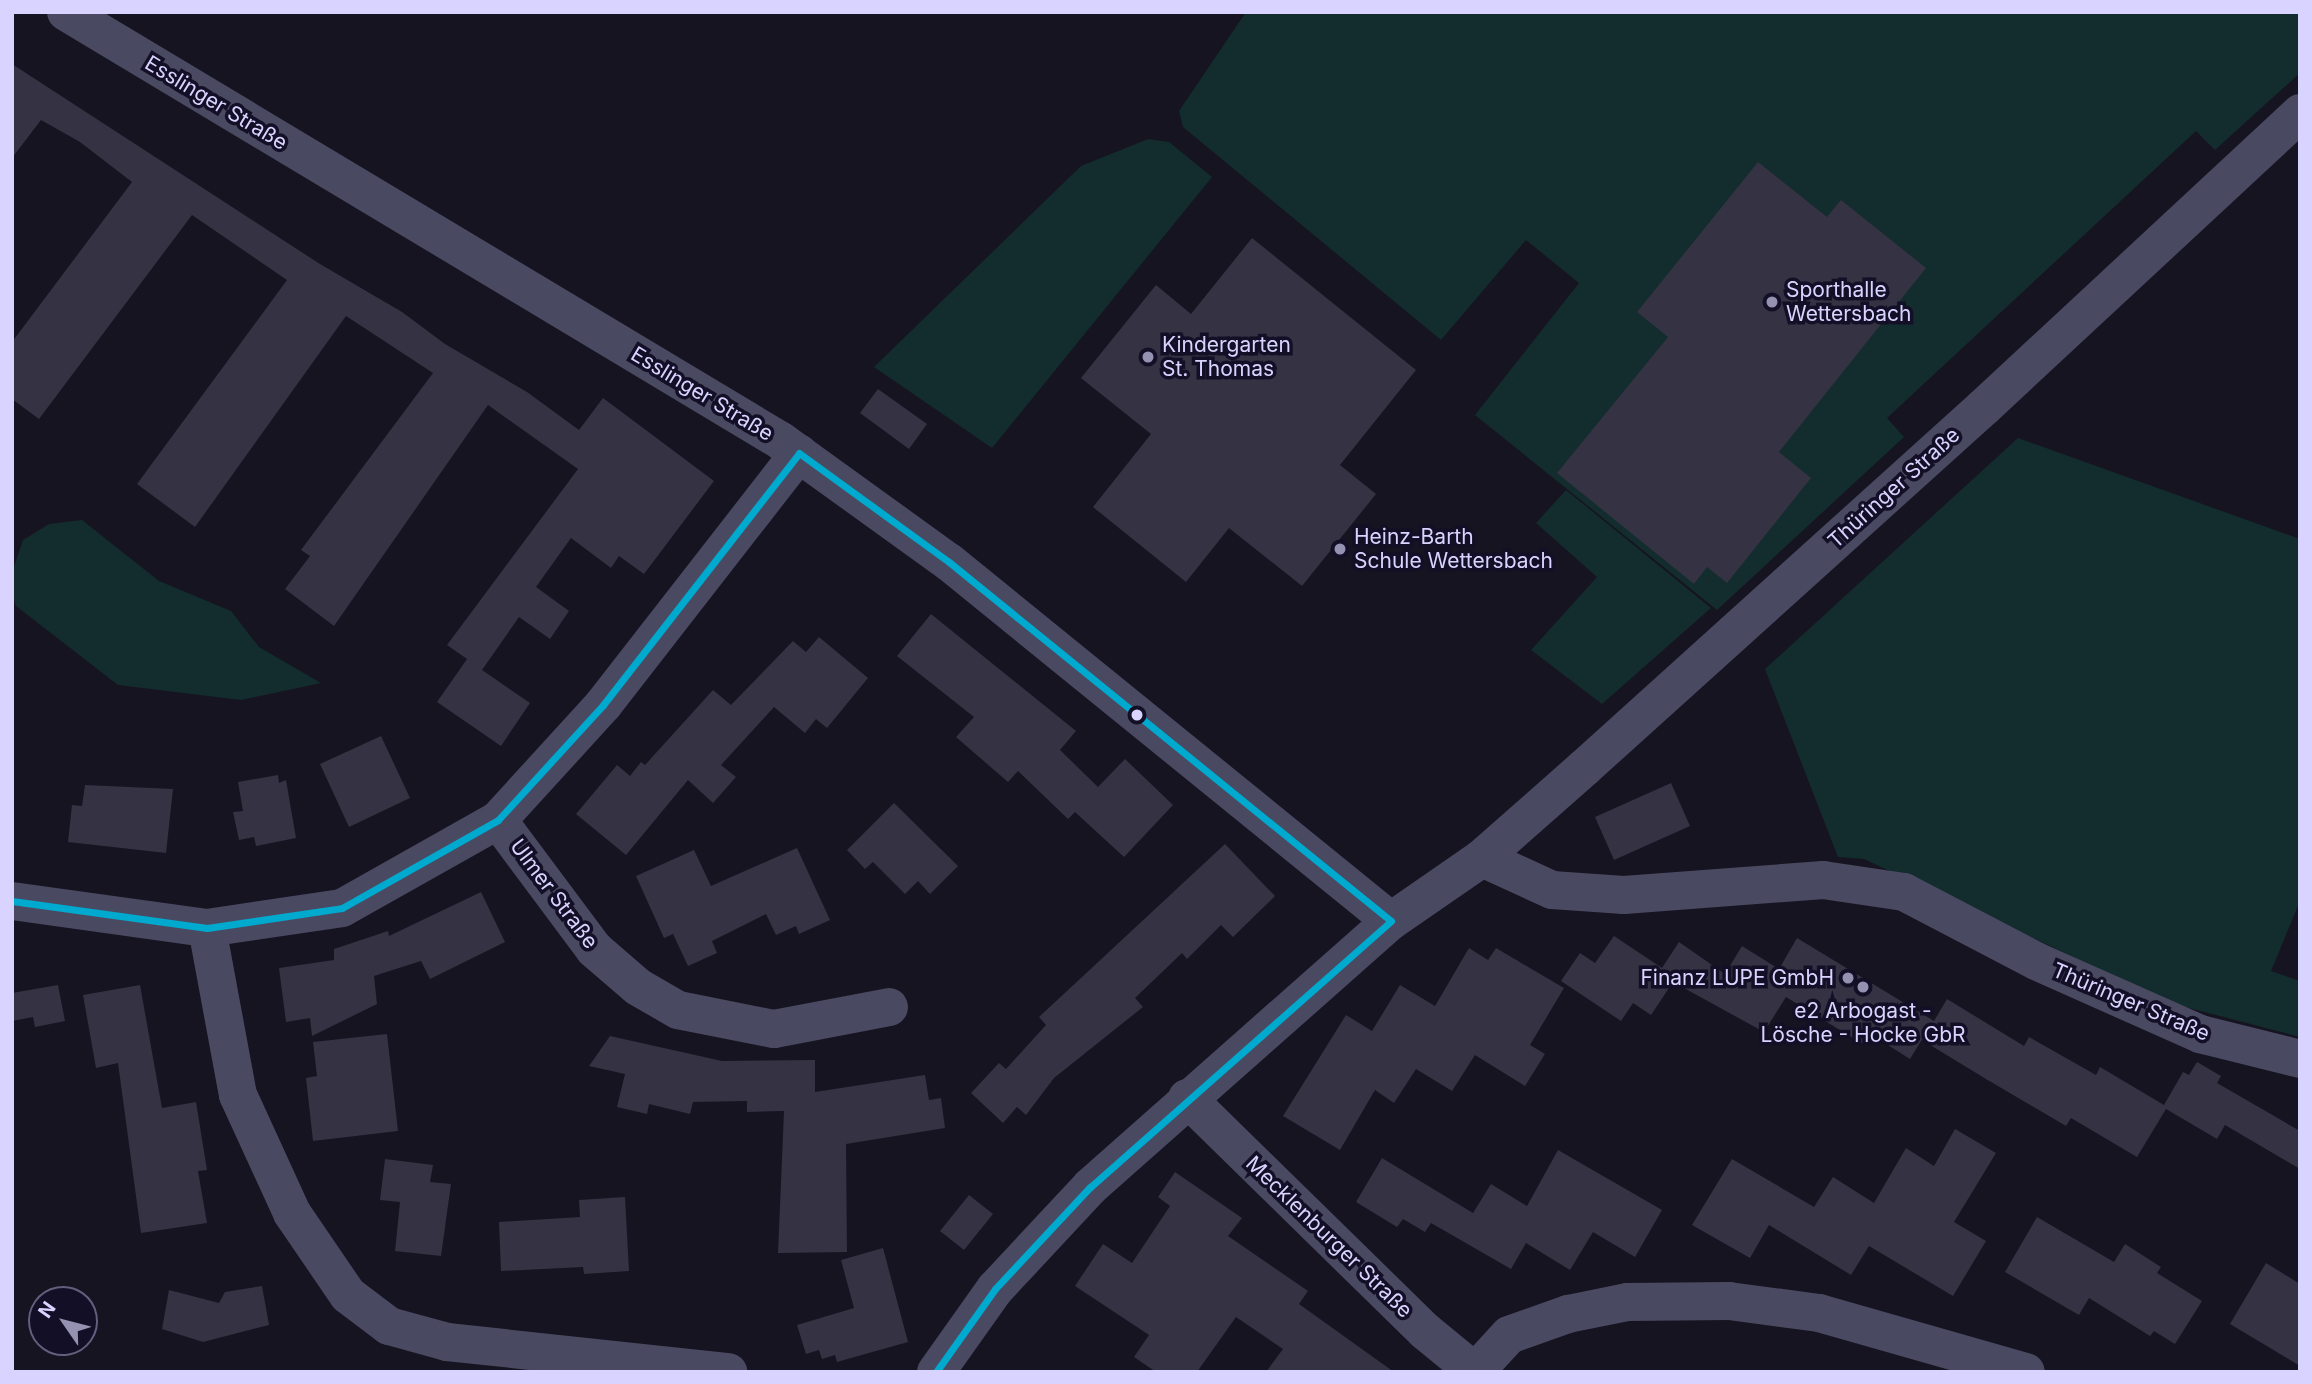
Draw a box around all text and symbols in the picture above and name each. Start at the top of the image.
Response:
street label: Esslinger Straße [140,51,292,155]
place label: Sporthalle Wettersbach [1786,277,1911,327]
marker: Sporthalle Wettersbach [1764,294,1780,310]
place label: Kindergarten St. Thomas [1162,332,1291,382]
street label: Esslinger Straße [626,342,778,446]
marker: Kindergarten St. Thomas [1140,349,1156,365]
street label: Thüringer Straße [1823,422,1965,554]
place label: Heinz-Barth Schule Wettersbach [1354,524,1553,574]
marker: Heinz-Barth Schule Wettersbach [1332,541,1348,557]
unlabelled marker [1130,708,1144,722]
street label: Ulmer Straße [505,834,603,954]
street label: Thüringer Straße [2049,958,2213,1046]
place label: Finanz LUPE GmbH [1640,965,1834,991]
marker: Finanz LUPE GmbH [1840,970,1856,986]
marker: e2 Arbogast - Lösche - Hocke GbR [1855,979,1871,995]
place label: e2 Arbogast - Lösche - Hocke GbR [1760,998,1966,1048]
street label: Mecklenburger Straße [1241,1151,1417,1323]
north arrow [28,1286,98,1356]
text: N [33,1297,61,1322]

